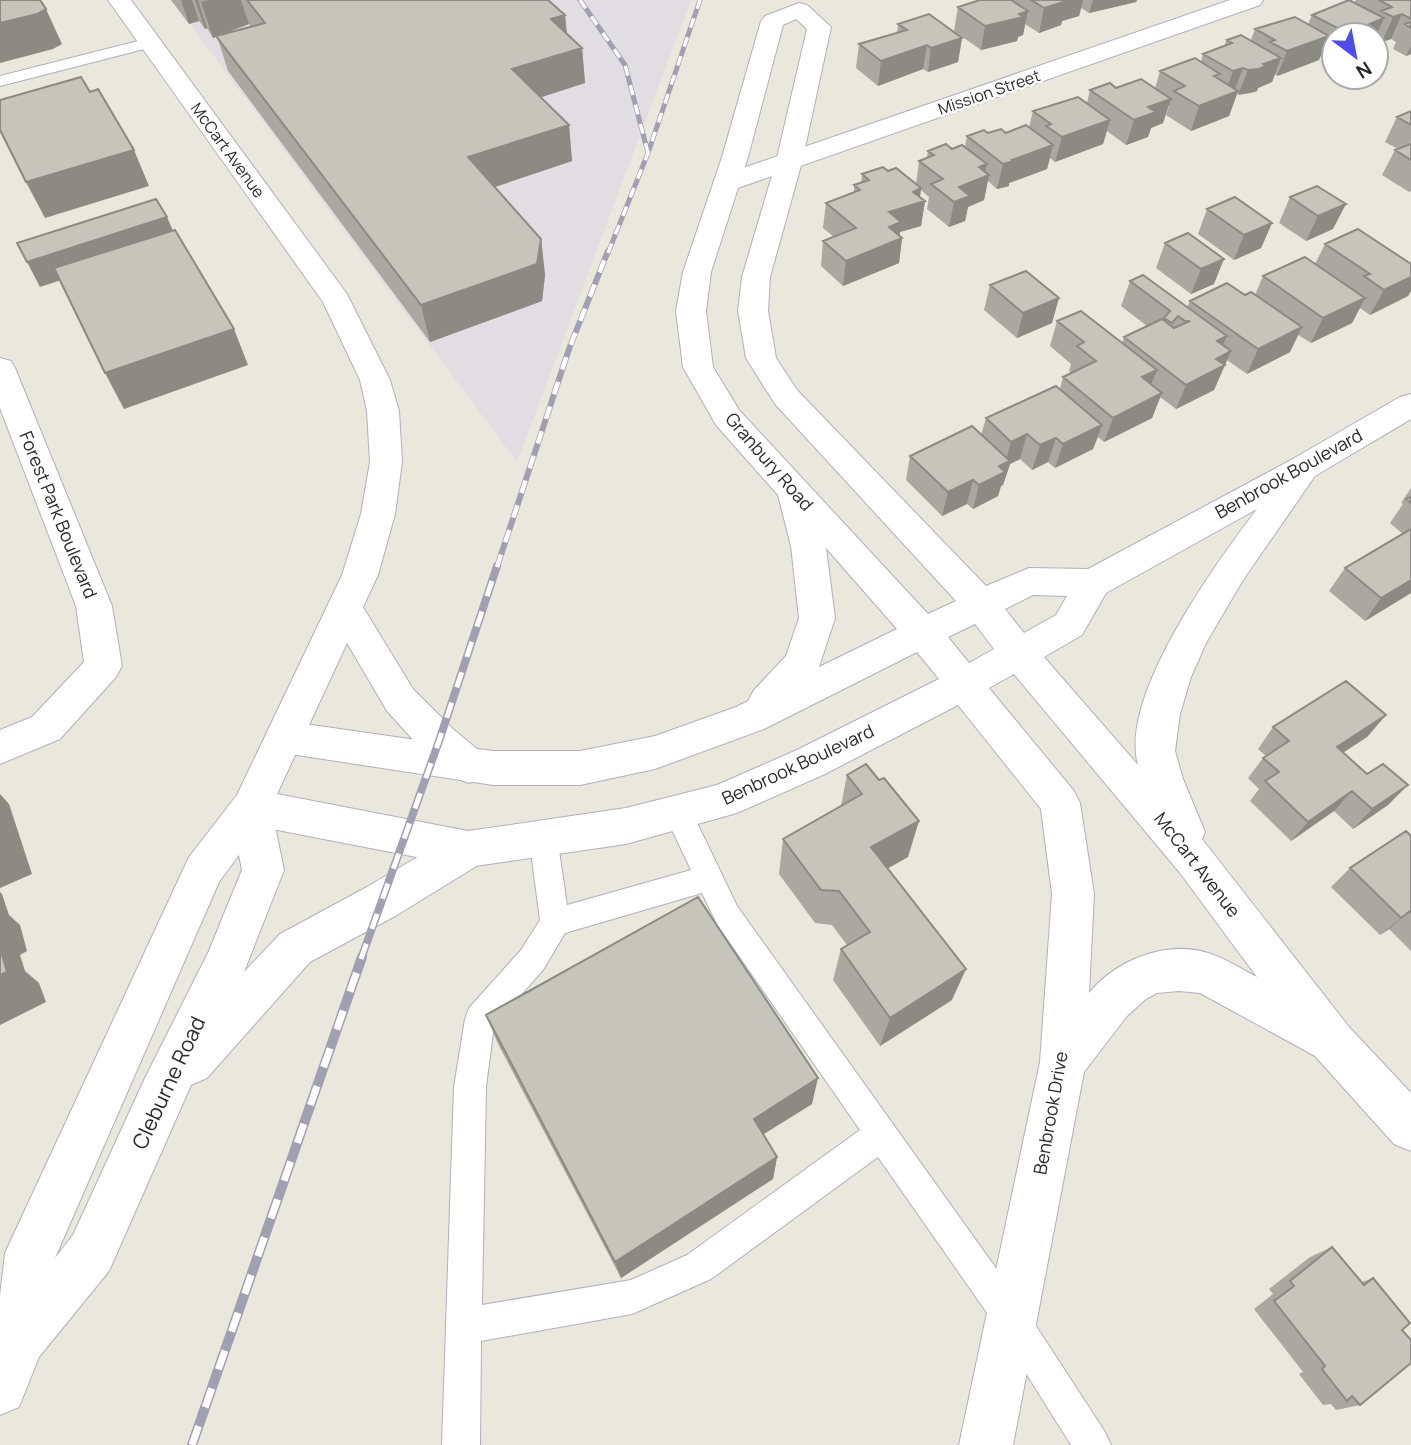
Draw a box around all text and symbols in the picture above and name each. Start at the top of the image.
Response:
north arrow [1320,21,1390,91]
text: N [1351,56,1377,85]
street label: Mission Street [935,64,1043,120]
street label: McCart Avenue [186,98,270,202]
street label: Granbury Road [720,407,819,516]
street label: Benbrook Boulevard [1211,423,1367,524]
street label: Forest Park Boulevard [14,427,103,602]
street label: Benbrook Boulevard [718,718,877,810]
street label: McCart Avenue [1149,807,1246,922]
street label: Cleburne Road [125,1012,211,1153]
street label: Benbrook Drive [1027,1049,1073,1176]

